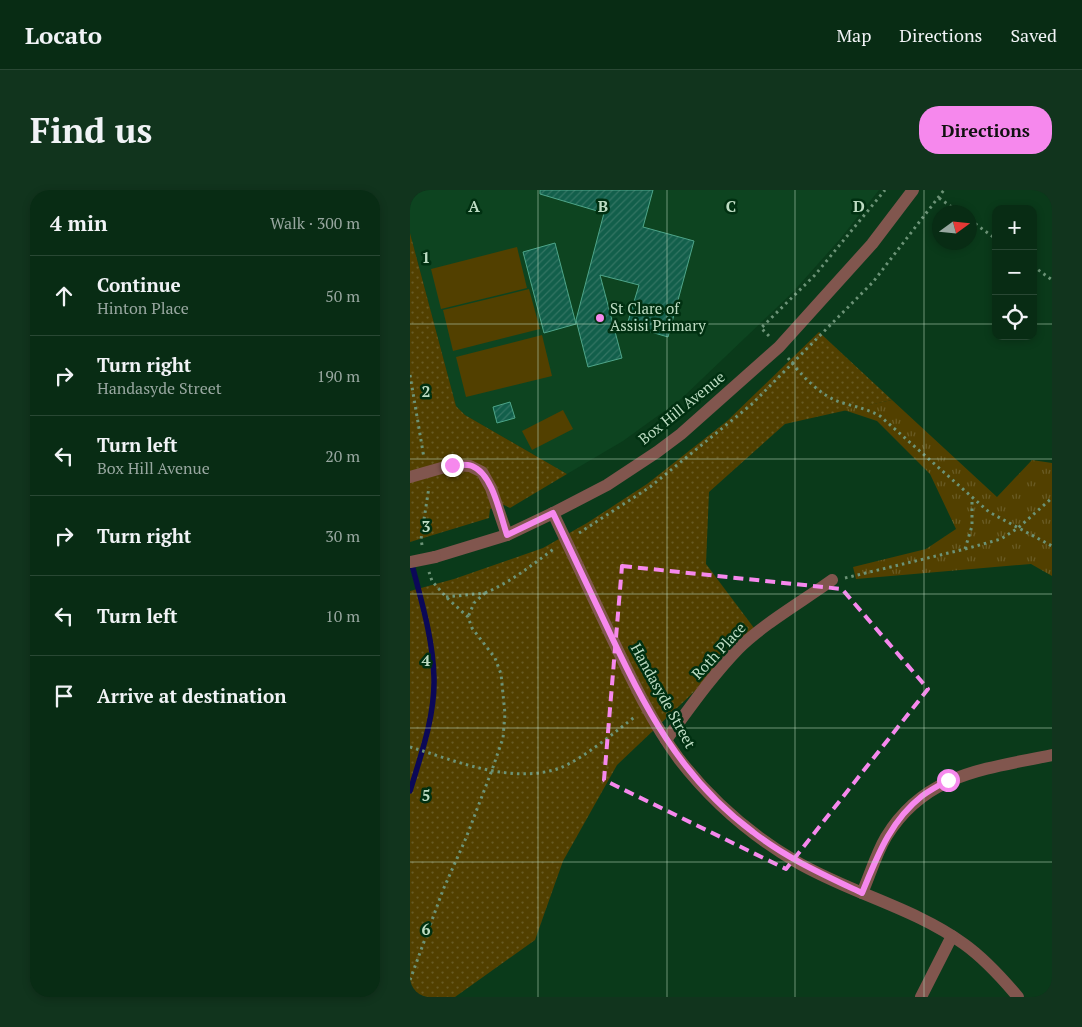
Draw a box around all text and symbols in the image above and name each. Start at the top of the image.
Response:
text: Locato [25,19,102,51]
text: Map [836,23,871,47]
text: Directions [899,23,982,47]
text: Saved [1010,23,1057,47]
button: Directions [919,106,1052,154]
text: Find us [30,107,152,153]
text: A [468,195,480,217]
text: B [598,195,608,217]
text: C [726,195,736,217]
text: D [853,195,865,217]
north arrow [932,205,977,250]
map controls [992,205,1037,340]
button: + [992,205,1037,250]
text: 4 min [50,209,107,237]
text: Walk · 300 m [270,212,360,234]
text: 1 [421,246,431,268]
button: − [992,250,1037,295]
text: Continue [97,272,181,297]
icon: ahead [50,282,78,310]
text: 50 m [325,285,360,307]
button: locate [992,295,1037,340]
text: Hinton Place [97,297,189,319]
place label: St Clare of Assisi Primary [610,298,706,335]
marker: St Clare of Assisi Primary [594,312,606,324]
text: Turn right [97,352,191,377]
icon: right [50,362,78,390]
text: 190 m [317,365,360,387]
street label: Box Hill Avenue [634,366,729,448]
text: Handasyde Street [97,377,222,399]
text: 2 [421,380,431,402]
text: Turn left [97,432,178,457]
icon: left [50,442,78,470]
text: 20 m [325,445,360,467]
route end [441,454,464,477]
text: Box Hill Avenue [97,457,210,479]
text: 3 [421,515,431,537]
icon: right [50,522,78,550]
text: Turn right [97,523,191,548]
text: 30 m [325,525,360,547]
icon: left [50,602,78,630]
text: Turn left [97,603,178,628]
text: 10 m [325,605,360,627]
street label: Roth Place [687,618,750,683]
street label: Handasyde Street [627,640,701,752]
text: 4 [421,649,431,671]
icon: arrive [50,682,78,710]
text: Arrive at destination [97,683,286,708]
route start [937,769,960,792]
text: 5 [421,784,431,806]
text: 6 [421,918,431,940]

